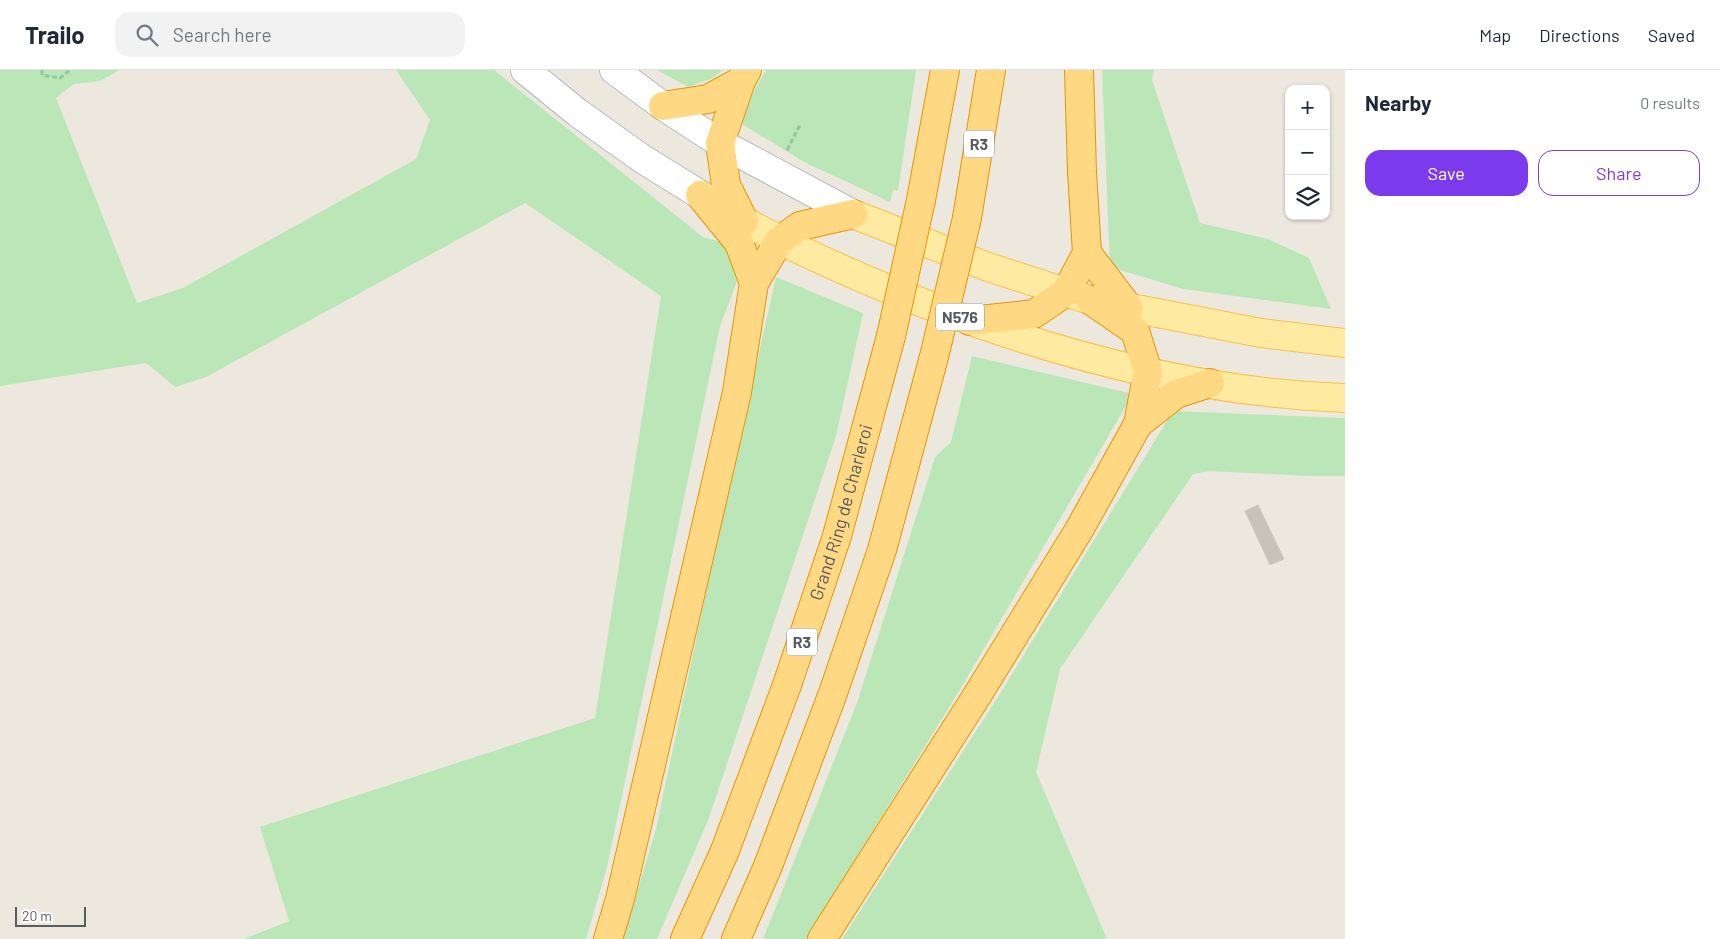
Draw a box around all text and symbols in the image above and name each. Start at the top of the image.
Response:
search box [115,12,465,57]
text: Trailo [25,20,85,49]
icon: search [133,21,161,49]
text: Search here [173,23,272,46]
text: Map [1479,24,1511,46]
text: Directions [1539,24,1620,46]
text: Saved [1648,24,1695,46]
map controls [1285,85,1330,220]
button: + [1285,85,1330,130]
text: Nearby [1365,90,1431,115]
text: 0 results [1640,93,1700,112]
button: − [1285,130,1330,175]
road number: R3 [964,131,994,158]
button: Save [1365,150,1528,196]
button: Share [1538,150,1700,196]
button: layers [1285,175,1330,220]
road number: N576 [936,303,984,330]
street label: Grand Ring de Charleroi [804,422,877,603]
road number: R3 [787,628,817,656]
scale bar [15,904,86,927]
text: 20 m [22,907,52,924]

